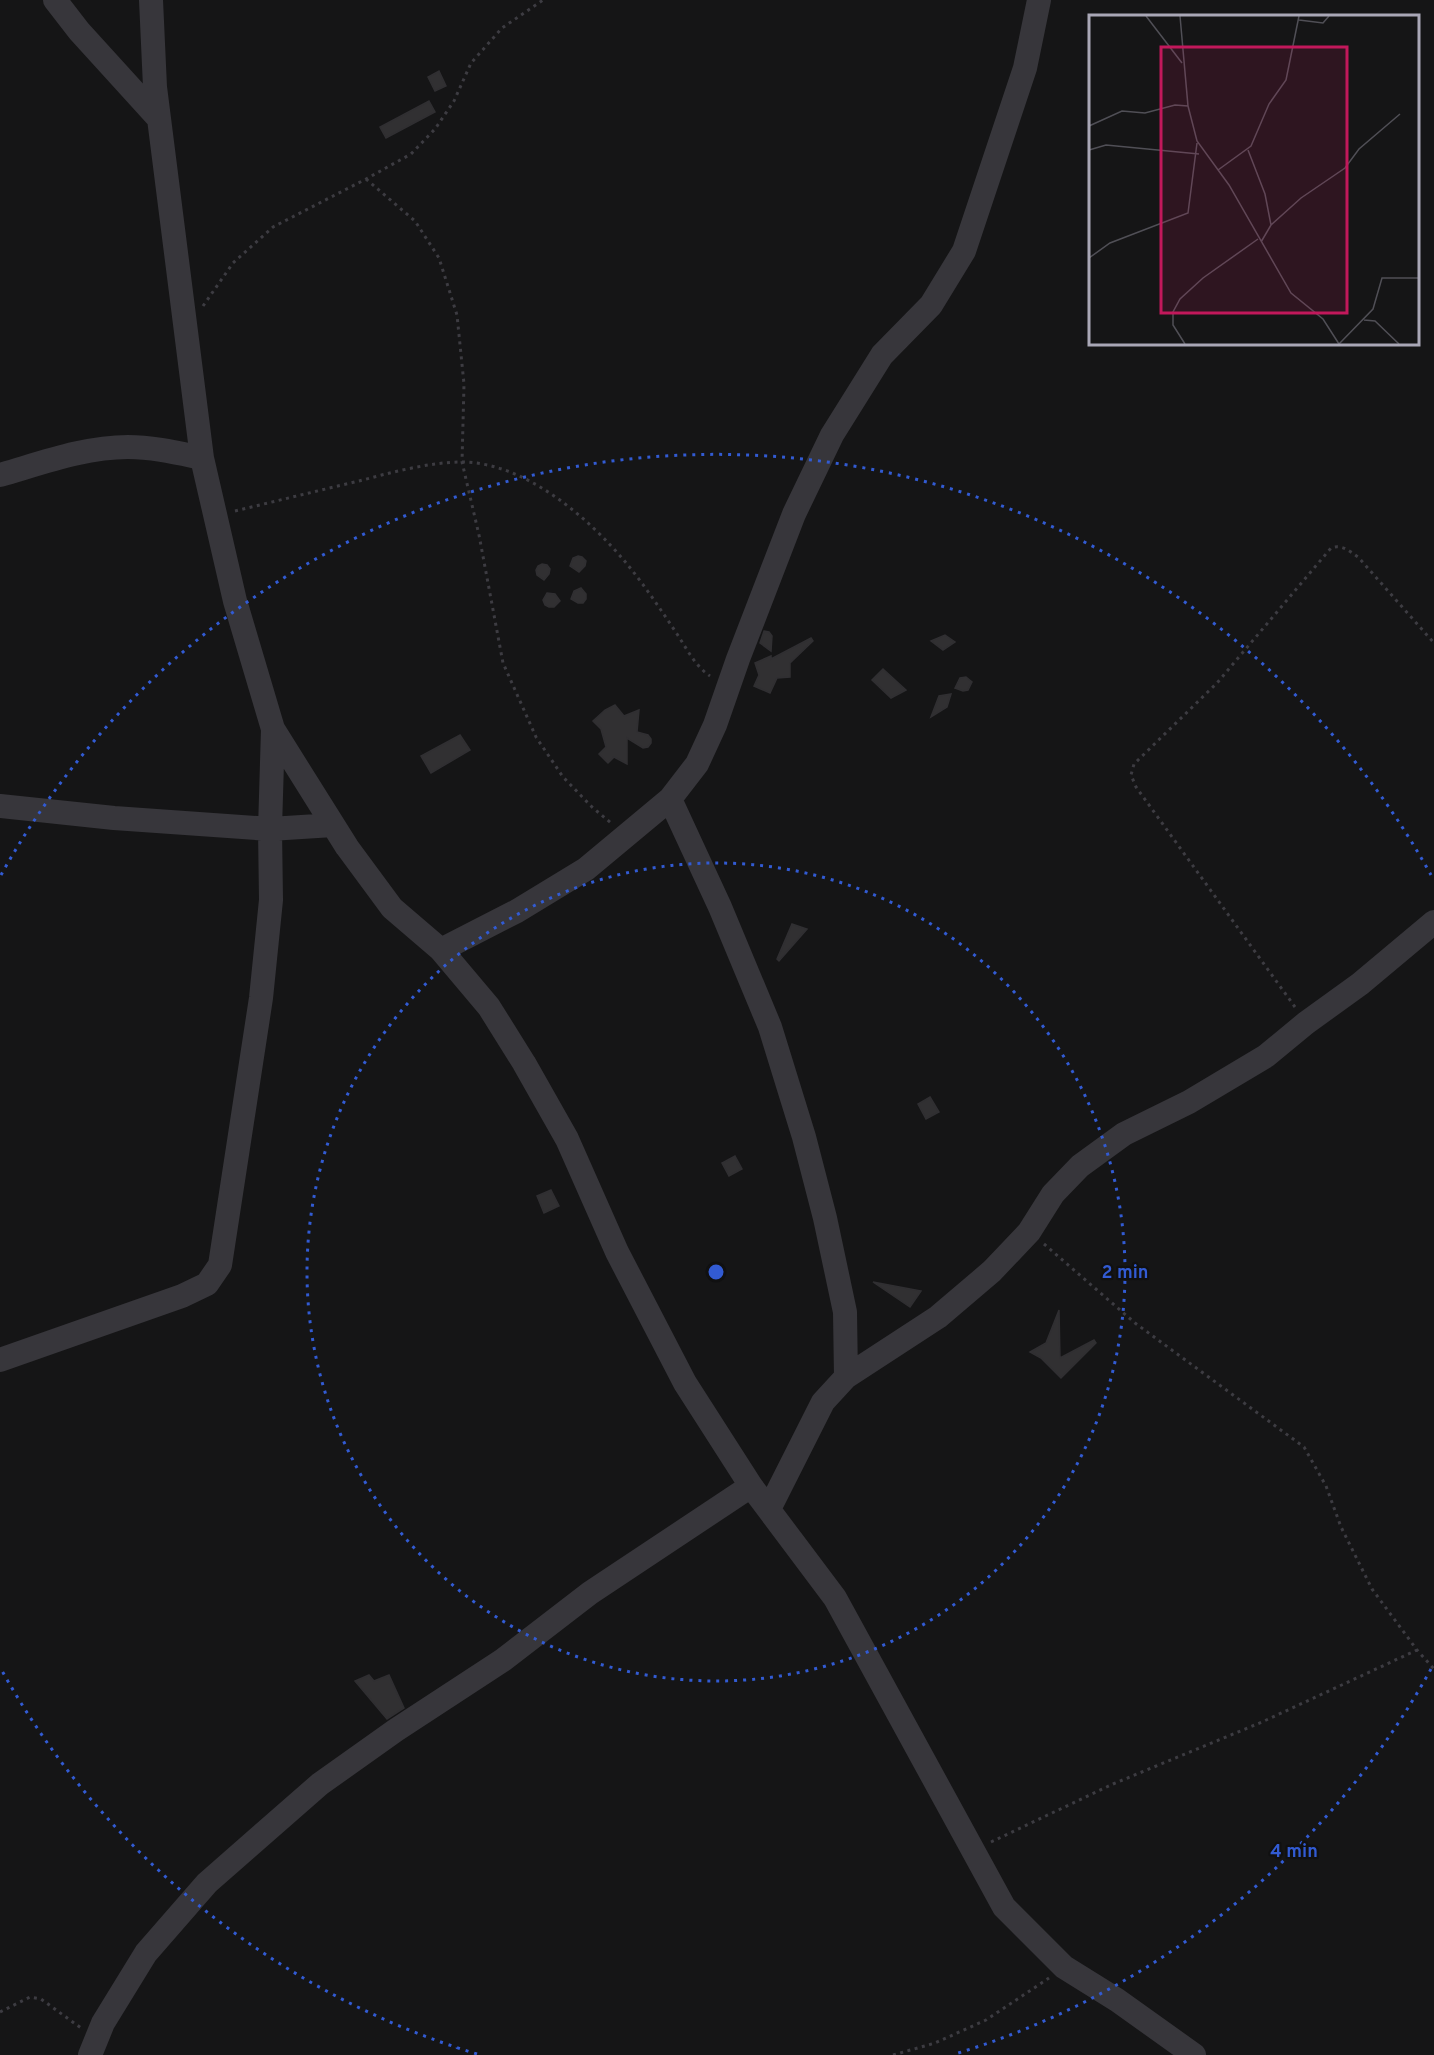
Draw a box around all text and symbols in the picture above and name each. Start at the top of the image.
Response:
inset map [1089,15,1419,345]
centre of rings [706,1262,726,1282]
text: 2 min [1101,1262,1149,1285]
text: 4 min [1270,1841,1318,1864]

